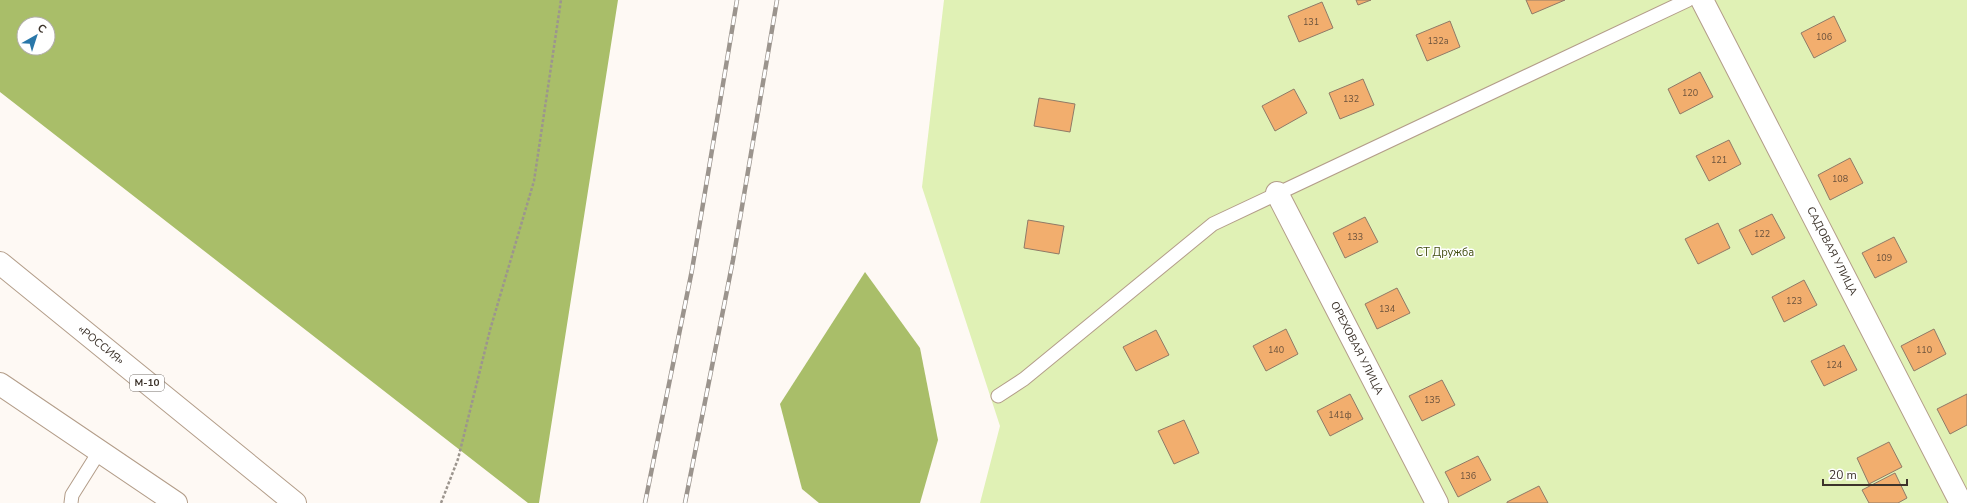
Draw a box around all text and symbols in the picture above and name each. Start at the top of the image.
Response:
north arrow [16,16,56,56]
house number: 131 [1303,16,1319,28]
text: С [34,20,50,37]
house number: 106 [1816,31,1832,43]
house number: 132а [1427,35,1449,47]
house number: 120 [1682,87,1698,99]
house number: 132 [1343,93,1359,105]
house number: 121 [1711,154,1727,166]
house number: 108 [1832,173,1848,185]
street label: САДОВАЯ УЛИЦА [1803,204,1861,298]
house number: 122 [1754,228,1770,240]
house number: 133 [1347,231,1363,243]
park label: СТ Дружба [1416,245,1474,260]
house number: 109 [1876,252,1892,264]
house number: 123 [1786,295,1802,307]
street label: ОРЕХОВАЯ УЛИЦА [1327,299,1387,397]
house number: 134 [1379,303,1396,315]
street label: «РОССИЯ» [75,322,127,368]
house number: 140 [1268,344,1284,356]
house number: 110 [1916,344,1932,356]
house number: 124 [1826,359,1843,371]
road number: М-10 [130,375,164,391]
house number: 135 [1424,394,1440,406]
house number: 141ф [1328,409,1352,421]
scale bar [1823,461,1907,487]
text: 20 m [1829,467,1857,483]
house number: 136 [1460,470,1476,482]

